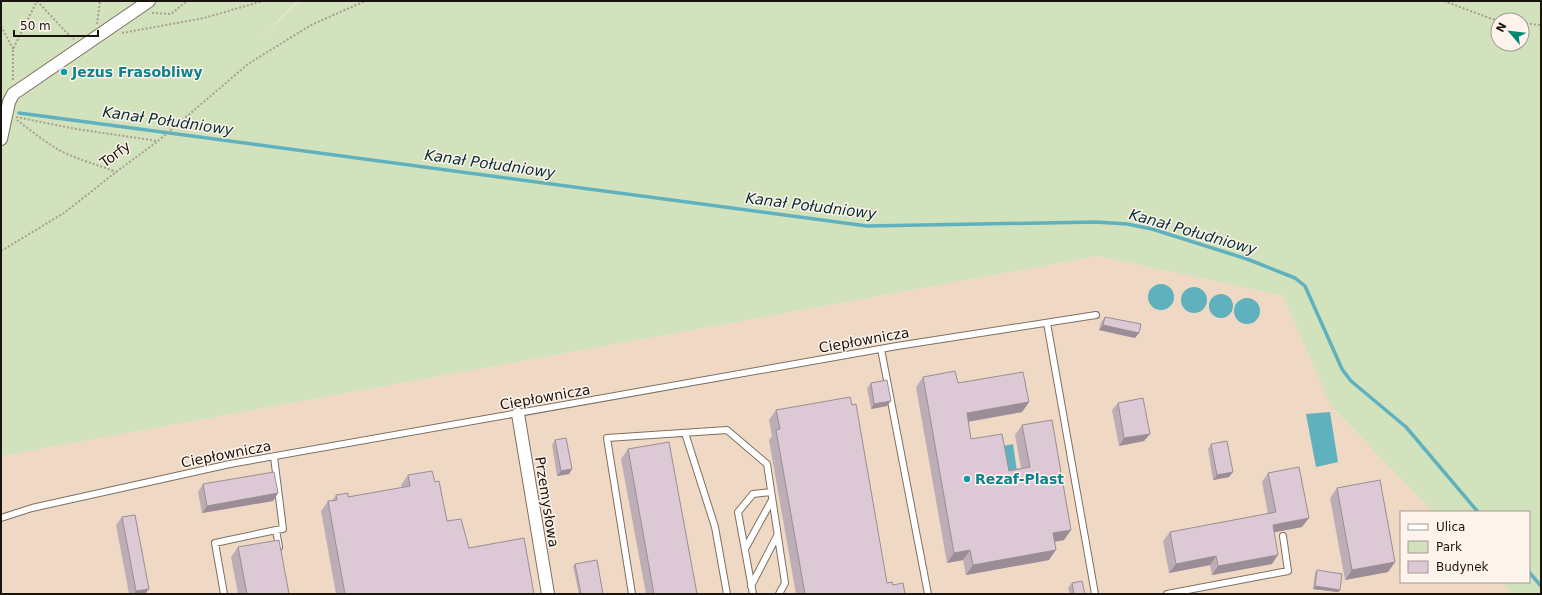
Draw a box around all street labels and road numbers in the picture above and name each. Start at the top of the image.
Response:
street label: Torfy [96,138,133,171]
street label: Ciepłownicza [818,324,910,356]
street label: Ciepłownicza [499,381,591,413]
street label: Ciepłownicza [180,437,272,471]
street label: Przemysłowa [532,455,562,549]

